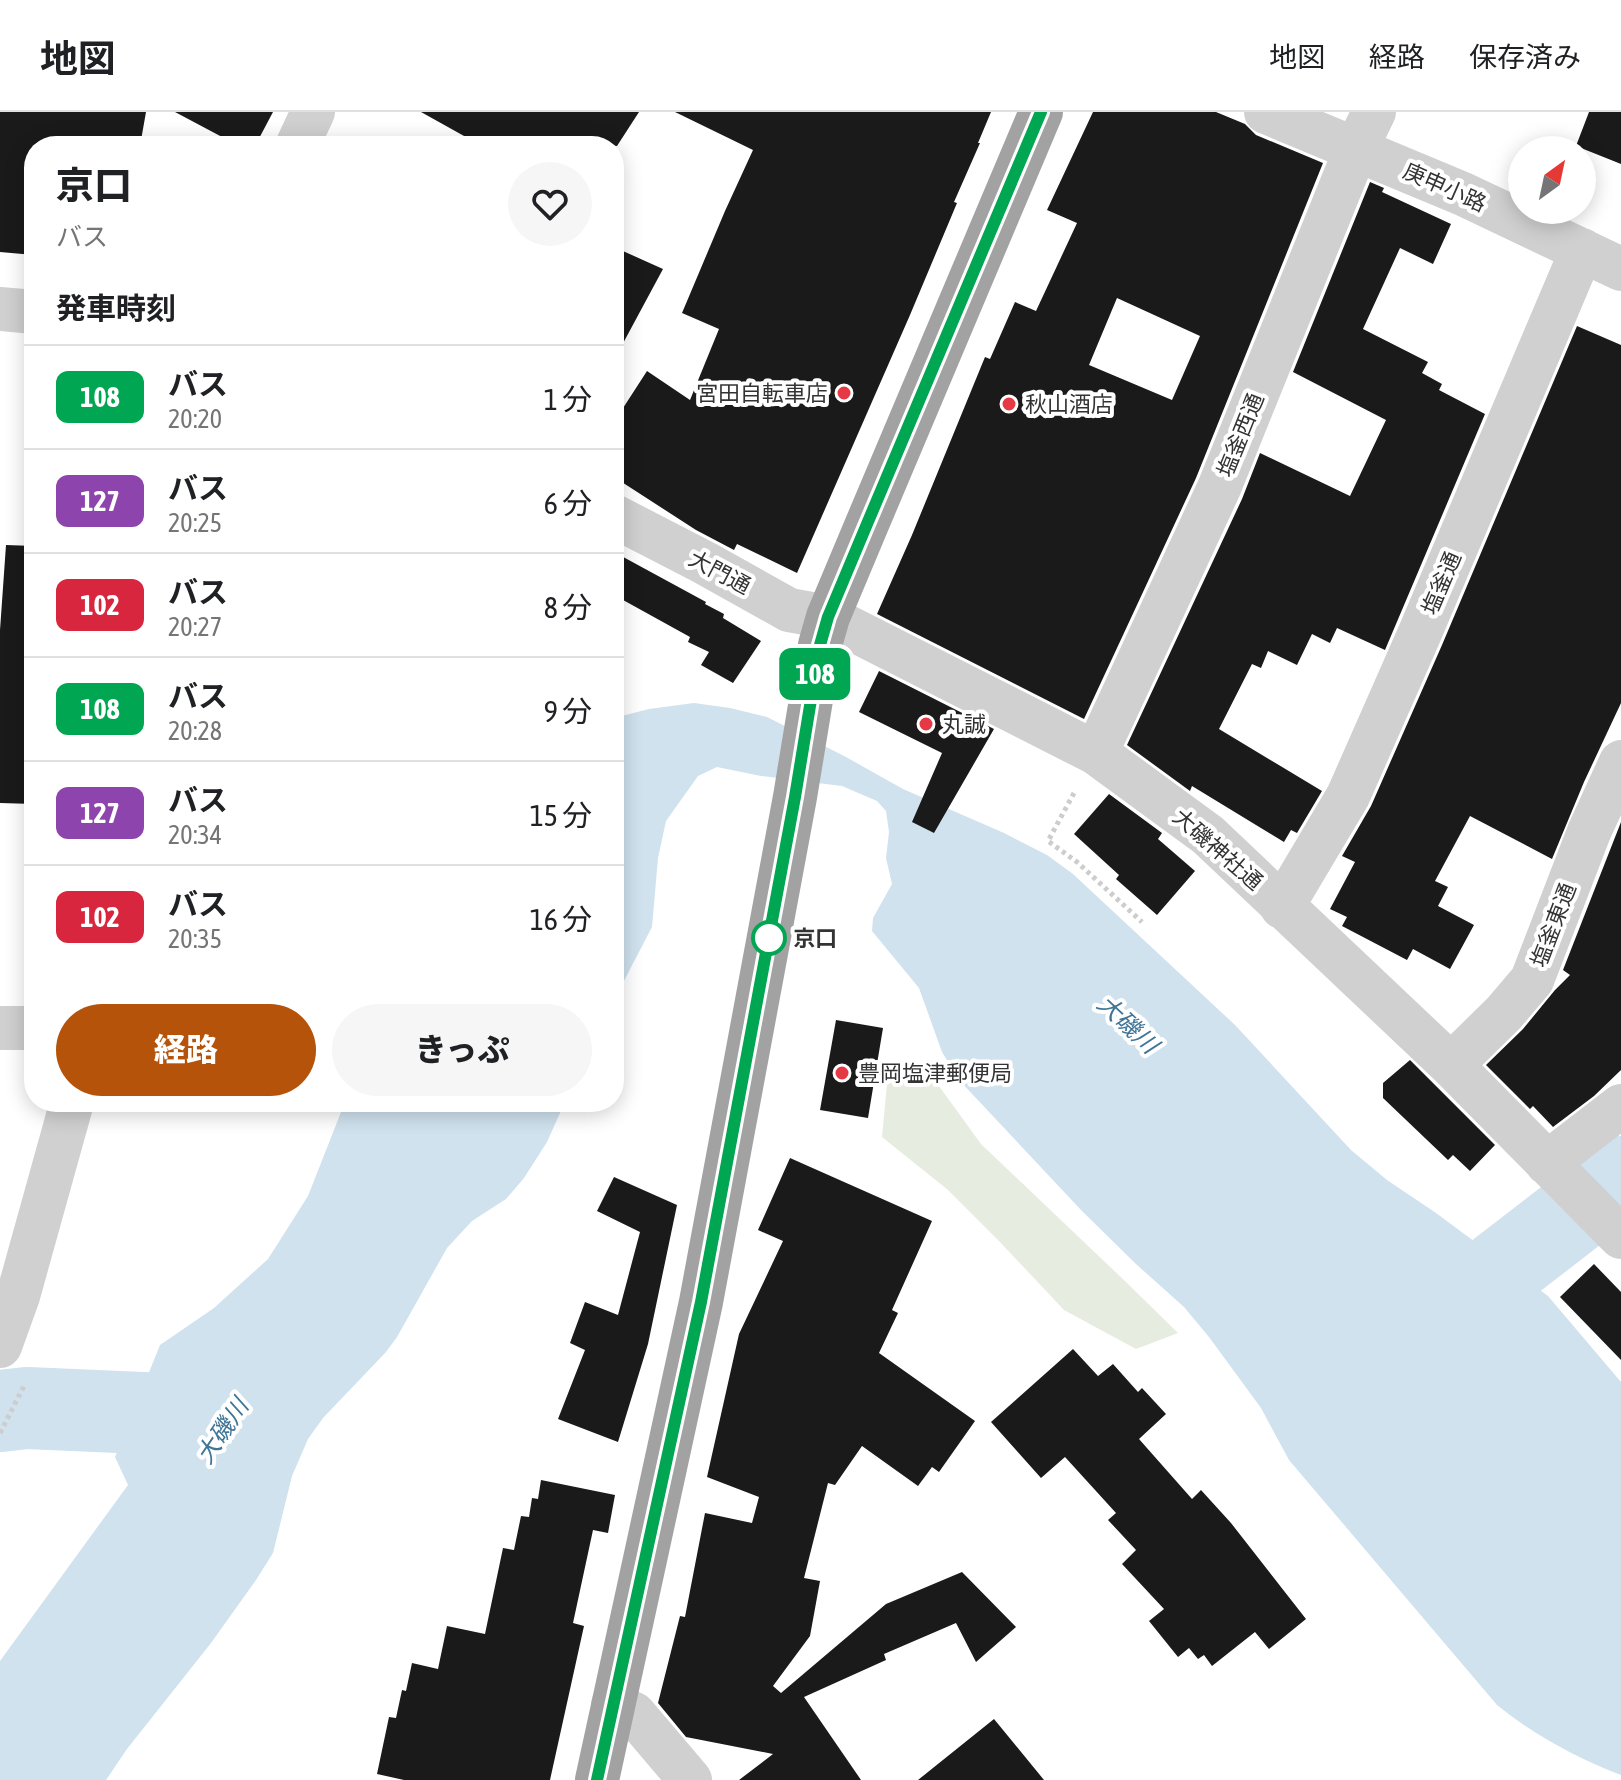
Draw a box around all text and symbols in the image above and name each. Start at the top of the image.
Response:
text: 地図 [40,37,116,80]
text: 地図 [1269,41,1325,73]
text: 経路 [1369,41,1425,73]
text: 保存済み [1469,41,1581,73]
north arrow [1508,136,1596,224]
map controls [1508,136,1596,224]
street label: 庚申小路 [1400,157,1490,217]
button: heart [508,162,592,246]
text: 京口 [56,164,132,207]
text: バス [56,222,108,252]
text: 発車時刻 [56,291,176,325]
text: バス [168,367,228,401]
place label: 宮田自転車店 [696,380,828,406]
text: 108 [80,381,120,413]
text: 1 分 [544,382,592,416]
marker: 宮田自転車店 [835,384,853,402]
street label: 塩釜西通 [1211,389,1269,481]
place label: 秋山酒店 [1025,391,1113,417]
marker: 秋山酒店 [1000,395,1018,413]
text: 20:20 [168,404,222,434]
text: バス [168,471,228,505]
text: 127 [80,485,120,517]
text: 6 分 [544,486,592,520]
text: 20:25 [168,508,222,538]
street label: 大門通 [685,545,755,599]
street label: 塩釜通 [1416,548,1466,618]
text: バス [168,575,228,609]
text: 102 [80,589,120,621]
text: 8 分 [544,590,592,624]
text: 20:27 [168,612,222,642]
line badge: 108 [769,648,861,700]
text: 108 [795,658,835,690]
text: バス [168,679,228,713]
text: 108 [80,693,120,725]
text: 9 分 [544,694,592,728]
place label: 丸誠 [942,711,986,737]
marker: 丸誠 [917,715,935,733]
text: 20:28 [168,716,222,746]
text: バス [168,783,228,817]
text: 127 [80,797,120,829]
text: 15 分 [530,798,592,832]
street label: 大磯神社通 [1168,803,1268,895]
text: 20:34 [168,820,222,850]
street label: 塩釜東通 [1525,879,1581,971]
text: バス [168,887,228,921]
text: 102 [80,901,120,933]
text: 16 分 [530,902,592,936]
marker: 京口 [752,921,786,955]
text: 20:35 [168,924,222,954]
place label: 京口 [793,925,837,951]
water label: 大磯川 [1092,990,1166,1060]
button: 経路 [56,1004,316,1096]
button: きっぷ [332,1004,592,1096]
place label: 豊岡塩津郵便局 [858,1060,1012,1086]
marker: 豊岡塩津郵便局 [833,1064,851,1082]
water label: 大磯川 [191,1391,255,1468]

